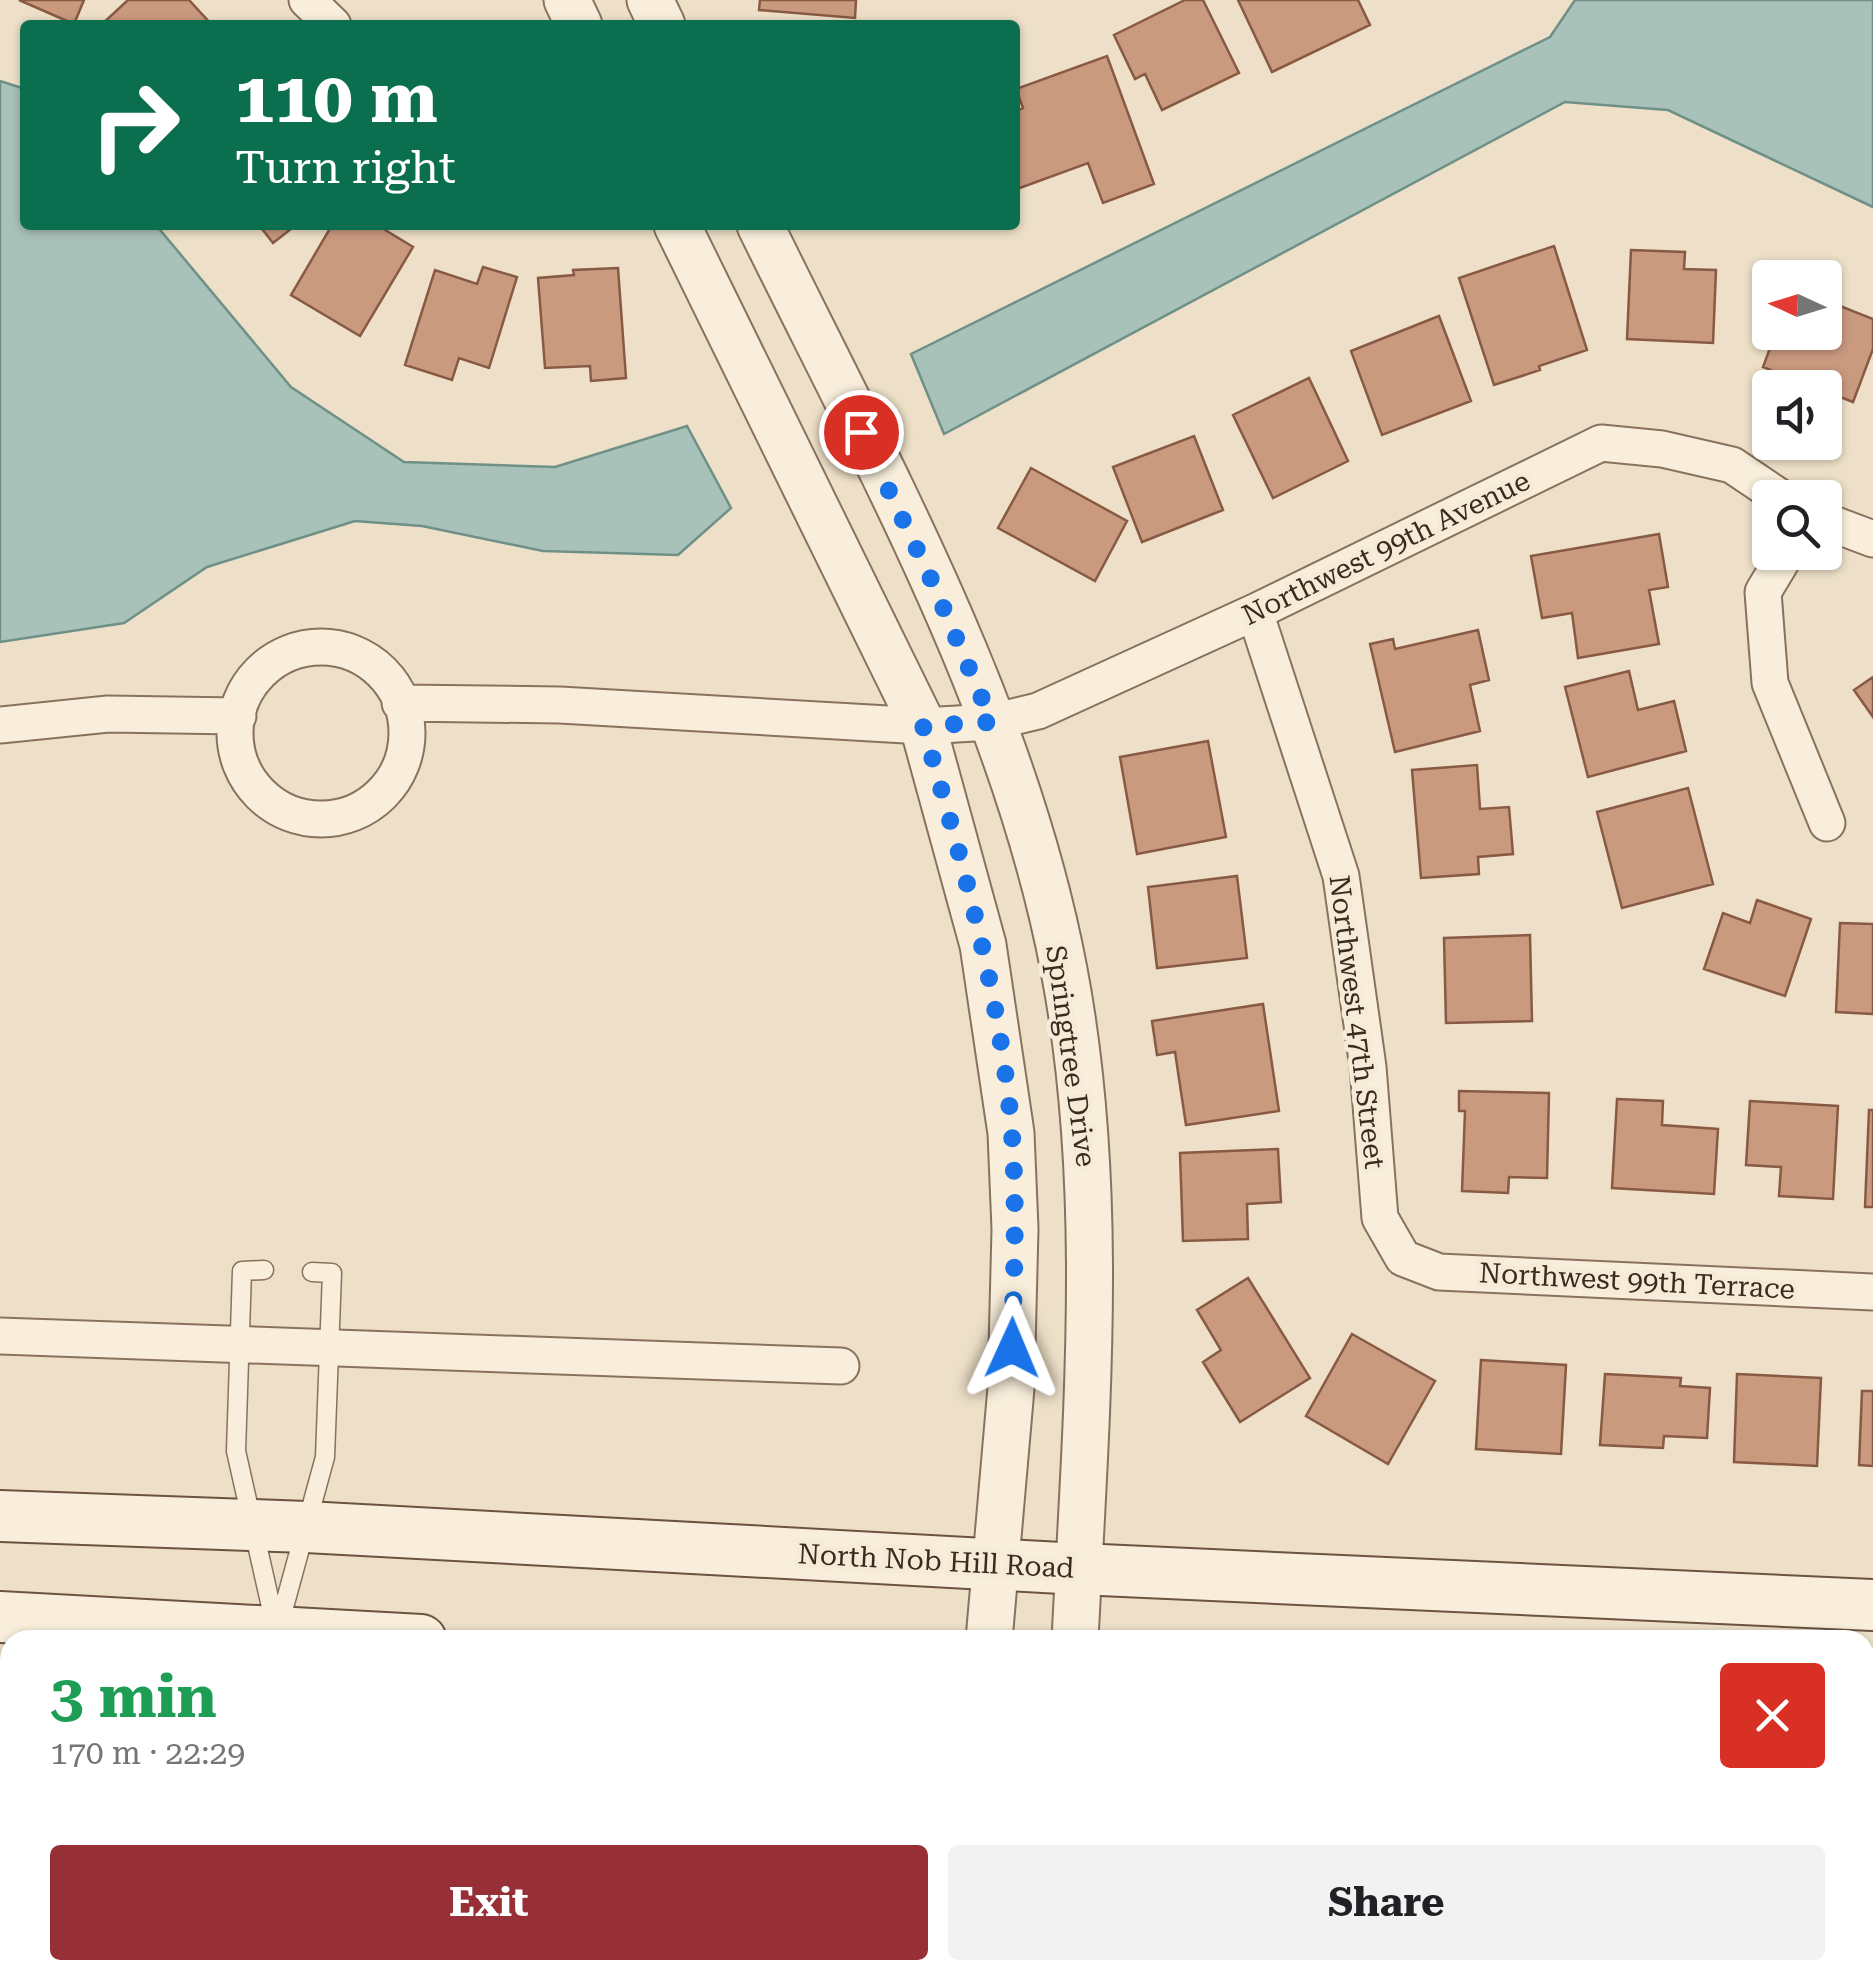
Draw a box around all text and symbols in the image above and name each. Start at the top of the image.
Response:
text: 110 m [235,57,438,139]
icon: right [70,60,200,190]
text: Turn right [235,141,456,194]
north arrow [1752,260,1842,350]
map controls [1752,260,1842,570]
button: sound [1752,370,1842,460]
pin [819,390,904,475]
icon: arrive [834,405,889,460]
street label: Northwest 99th Avenue [1237,464,1535,632]
button: search [1752,480,1842,570]
street label: Northwest 47th Street [1323,873,1391,1171]
street label: Springtree Drive [1039,943,1103,1169]
street label: Northwest 99th Terrace [1478,1256,1796,1306]
position arrow [960,1296,1064,1400]
street label: North Nob Hill Road [797,1537,1075,1585]
text: 3 min [50,1661,217,1732]
button: close [1720,1663,1825,1768]
text: 170 m · 22:29 [50,1734,245,1772]
button: Exit [50,1845,928,1960]
button: Share [948,1845,1825,1960]

